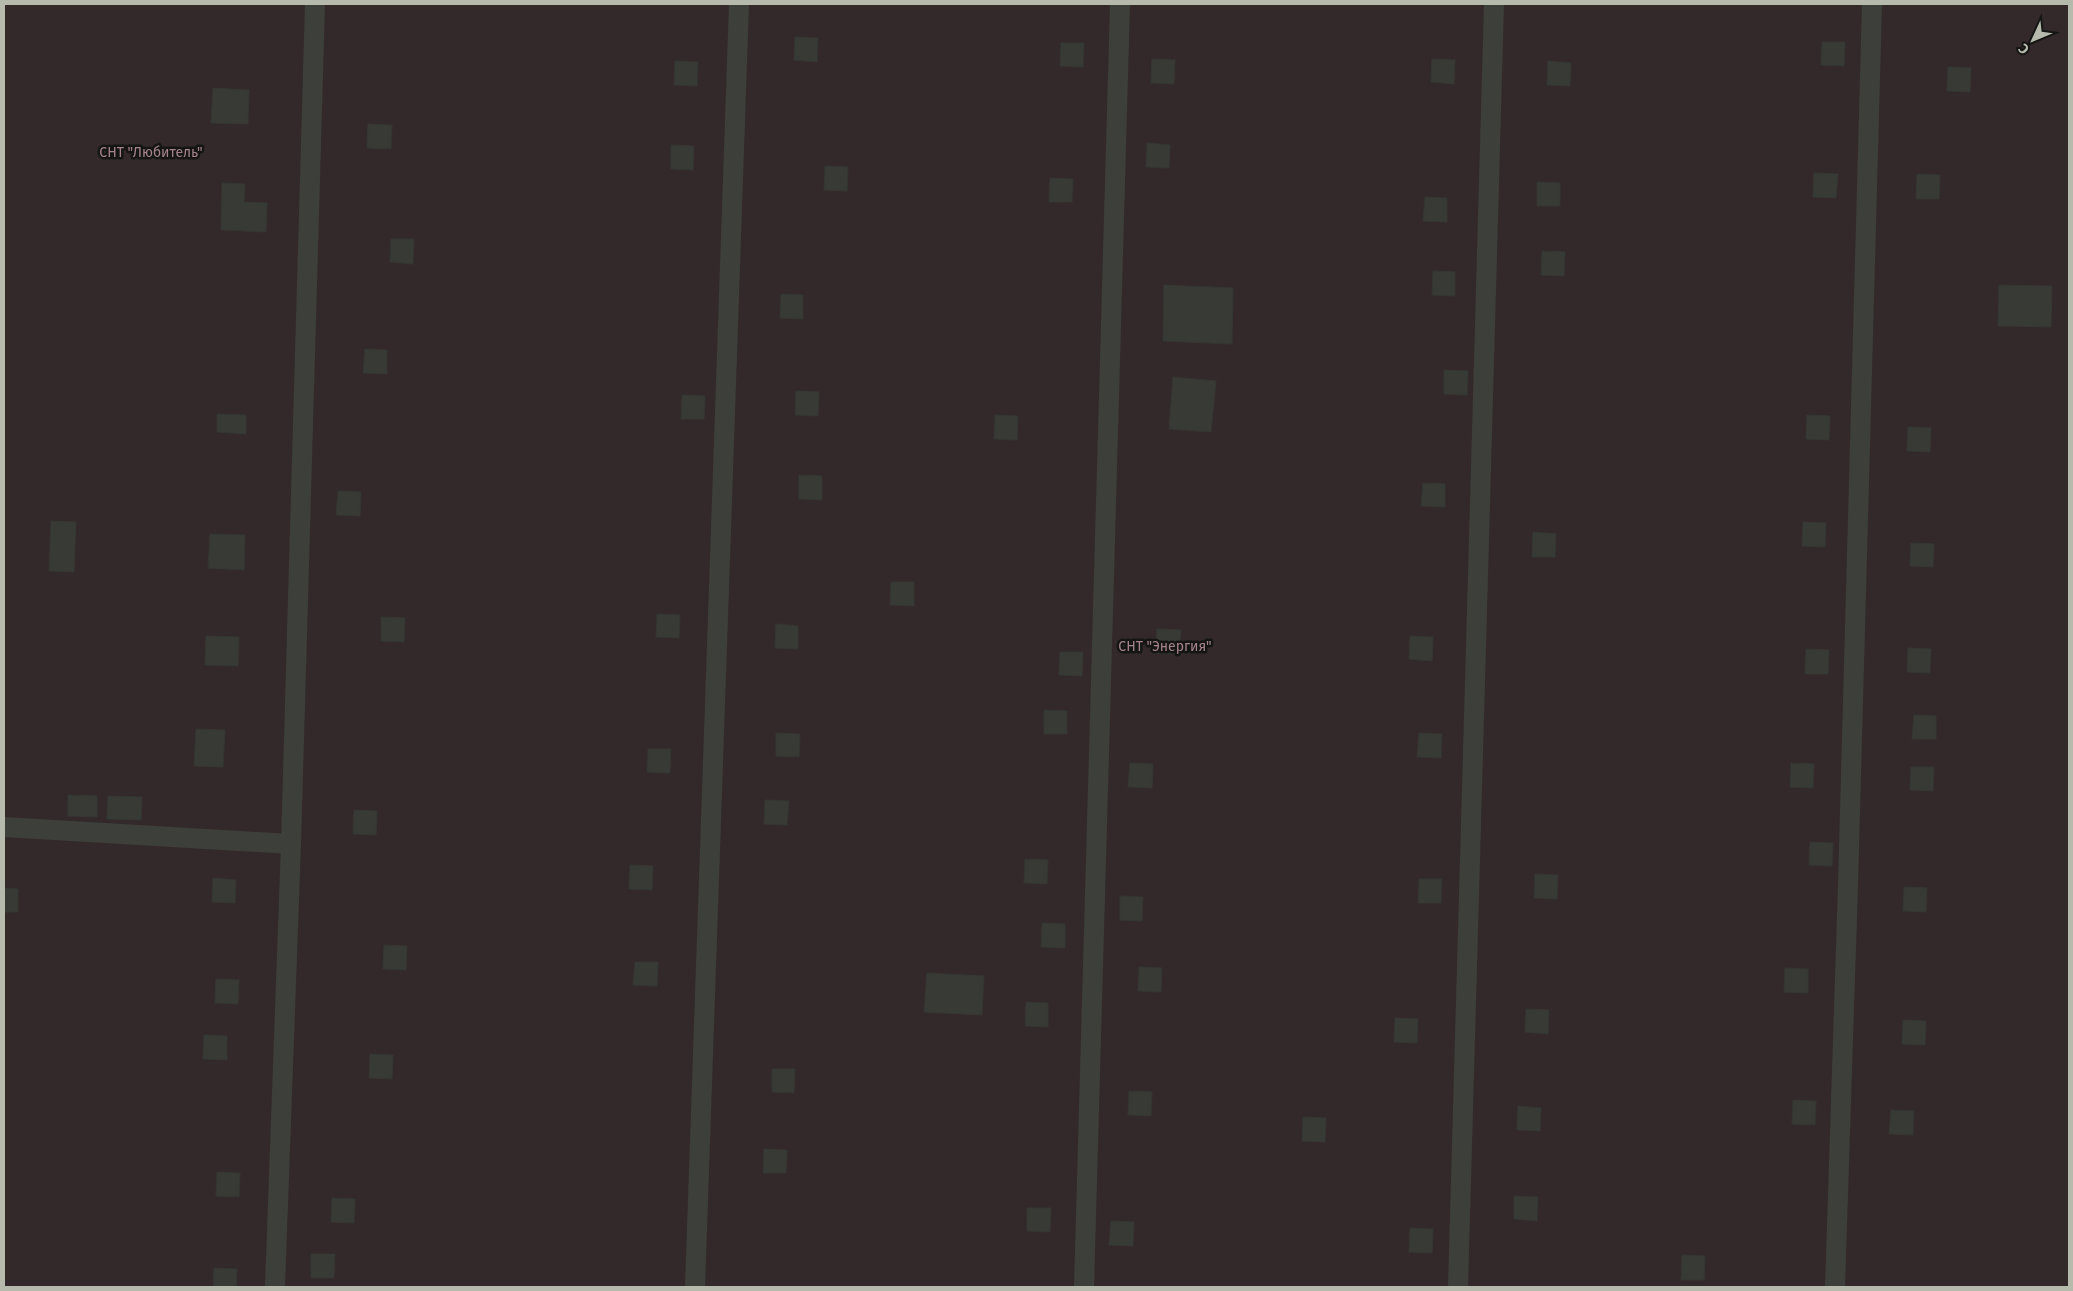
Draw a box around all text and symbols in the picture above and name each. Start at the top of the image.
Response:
north arrow [2008,15,2058,65]
text: С [2015,40,2033,57]
park label: СНТ "Любитель" [99,144,203,161]
park label: СНТ "Энергия" [1118,638,1212,655]

